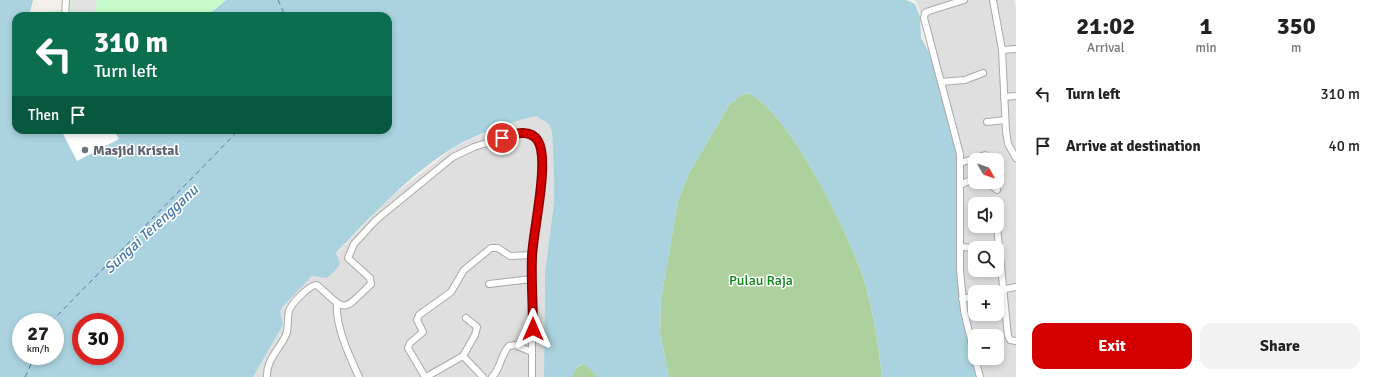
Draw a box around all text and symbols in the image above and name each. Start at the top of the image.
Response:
text: 21:02 [1076,11,1135,41]
text: 1 [1200,11,1212,41]
text: 350 [1277,11,1316,41]
text: 310 m [94,26,168,60]
icon: left [28,28,80,80]
text: Arrival [1087,40,1124,56]
text: min [1196,40,1217,56]
text: m [1291,40,1301,56]
text: Turn left [94,60,157,82]
icon: left [1032,83,1054,105]
text: Turn left [1066,85,1120,103]
text: 310 m [1320,85,1360,103]
icon: arrive [67,104,89,126]
text: Then [28,106,59,124]
pin [485,121,519,155]
icon: arrive [491,127,513,149]
icon: arrive [1032,135,1054,157]
text: Arrive at destination [1066,137,1201,155]
text: 40 m [1329,137,1360,155]
place label: Masjid Kristal [93,142,179,159]
marker: Masjid Kristal [80,145,90,155]
north arrow [968,153,1004,189]
map controls [968,153,1004,365]
water label: Sungai Terengganu [100,180,202,277]
button: sound [968,197,1004,233]
button: search [968,241,1004,277]
park label: Pulau Raja [729,272,793,289]
button: + [968,285,1004,321]
position arrow [512,308,554,350]
speed limit sign: 30 [72,313,124,365]
text: 27 [27,321,49,346]
button: Exit [1032,323,1192,369]
button: Share [1200,323,1360,369]
button: − [968,329,1004,365]
text: km/h [27,343,49,355]

